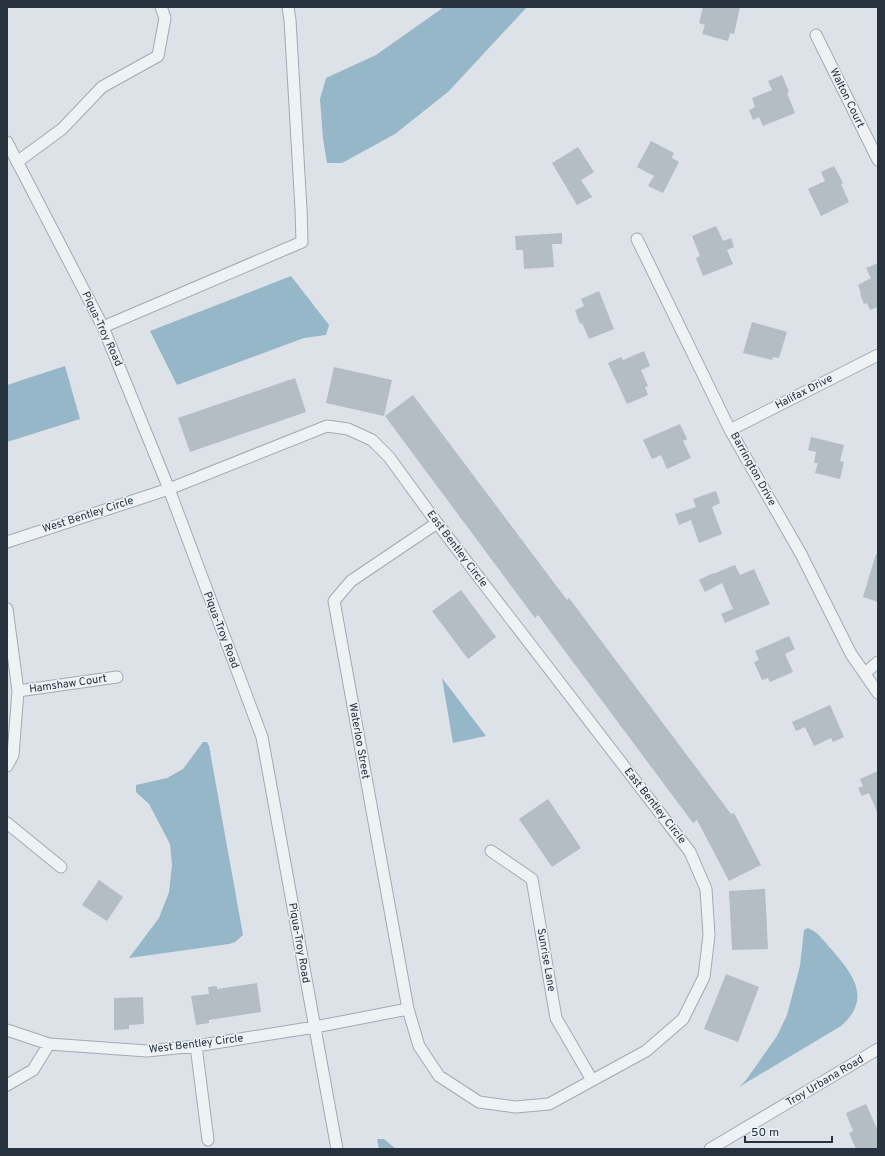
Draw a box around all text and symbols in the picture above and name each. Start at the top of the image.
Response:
street label: Walton Court [827,66,867,130]
street label: Piqua-Troy Road [78,289,126,369]
street label: Halifax Drive [773,371,835,412]
street label: Barrington Drive [727,430,779,508]
street label: West Bentley Circle [41,494,135,536]
street label: East Bentley Circle [424,508,491,590]
street label: Piqua-Troy Road [200,590,242,670]
street label: Hamshaw Court [28,672,108,696]
street label: Waterloo Street [345,702,373,780]
street label: East Bentley Circle [621,765,689,847]
street label: Piqua-Troy Road [285,902,313,984]
street label: Sunrise Lane [534,927,558,993]
street label: West Bentley Circle [148,1031,244,1057]
street label: Troy Urbana Road [784,1052,866,1110]
scale bar [745,1118,832,1144]
text: 50 m [751,1125,779,1141]

